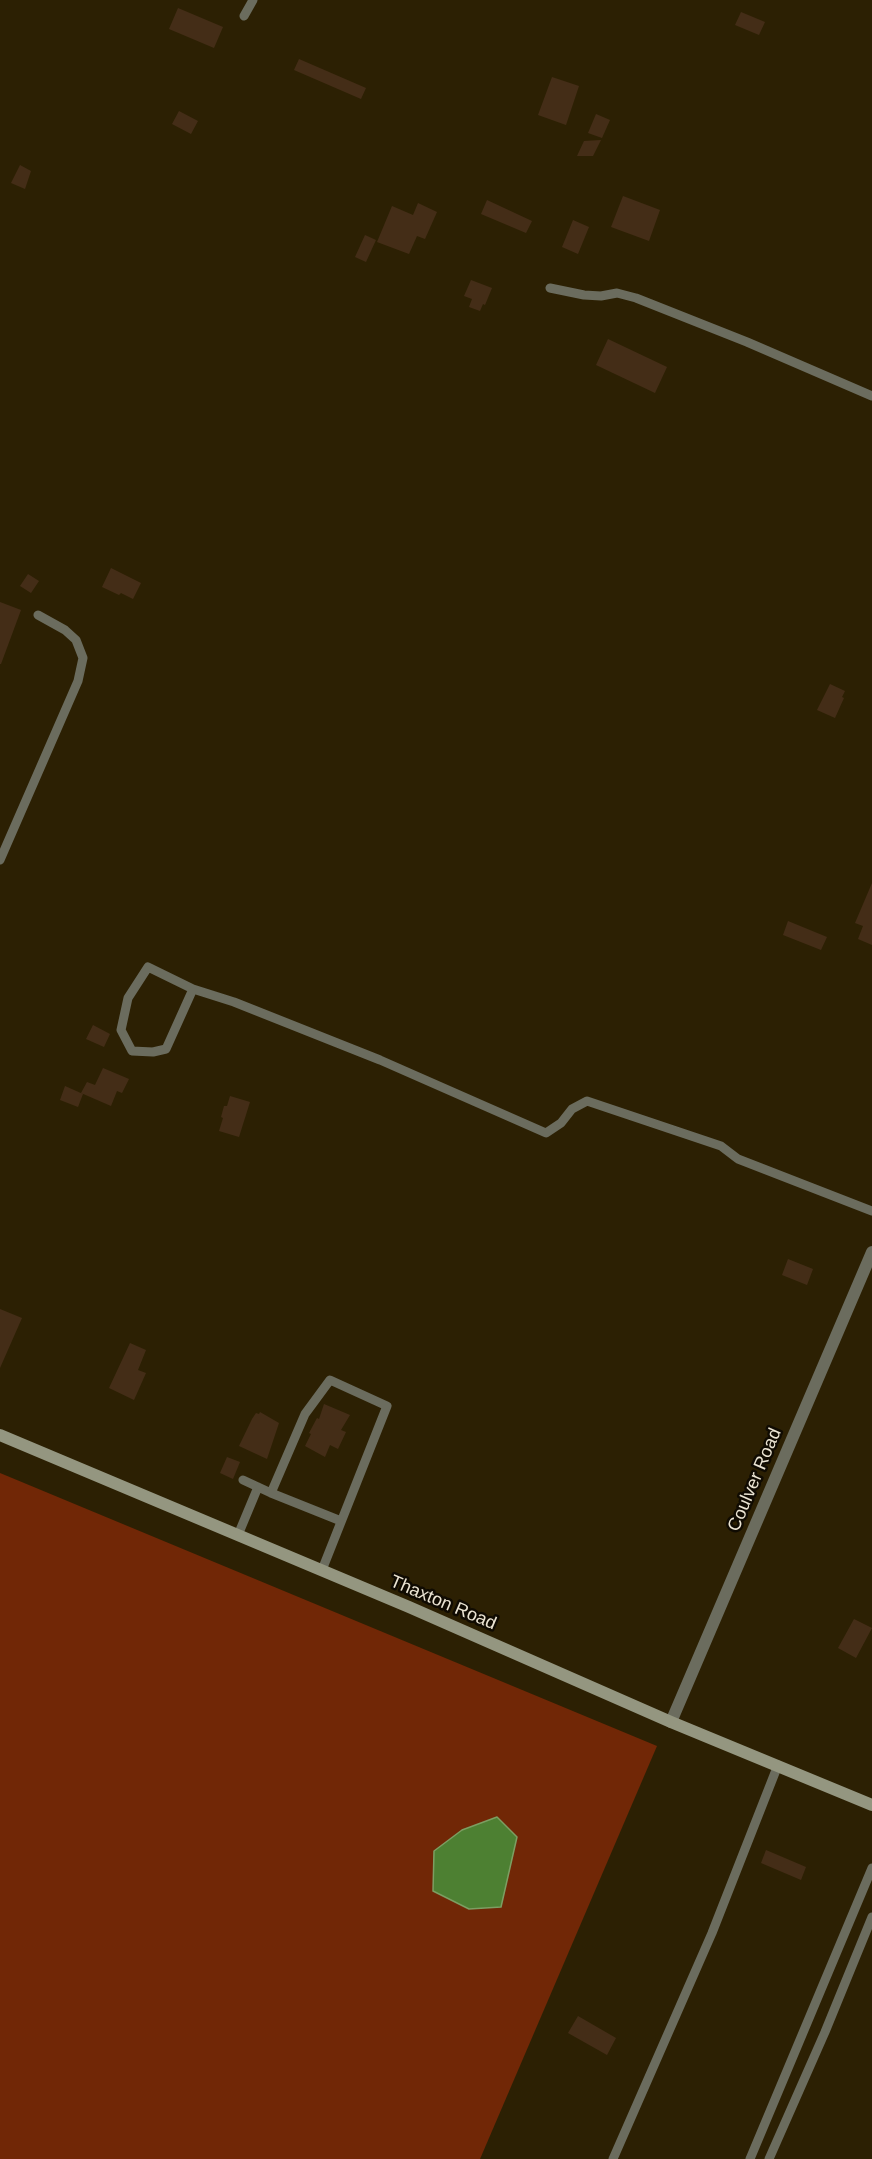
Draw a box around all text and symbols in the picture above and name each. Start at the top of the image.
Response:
street label: Coulver Road [724,1425,786,1535]
street label: Thaxton Road [387,1571,499,1635]

